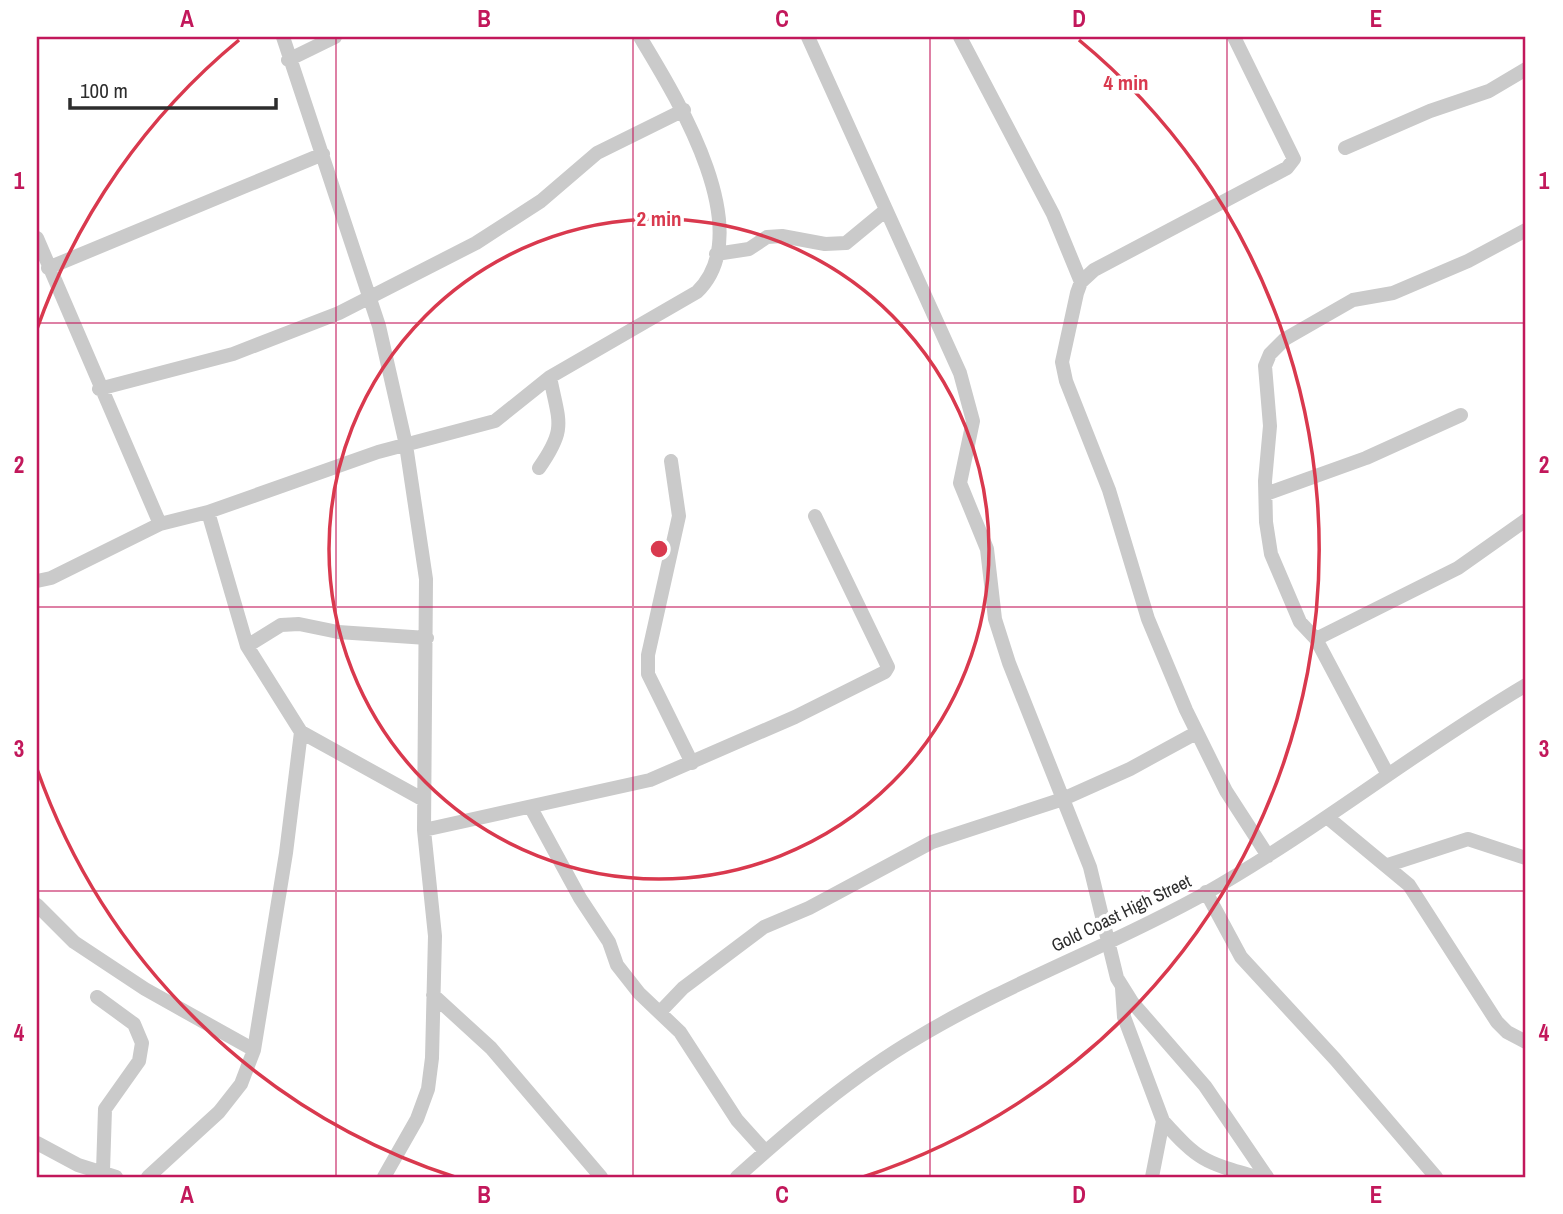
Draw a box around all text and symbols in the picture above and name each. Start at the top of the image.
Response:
text: A [180,3,194,34]
text: B [477,3,491,34]
text: C [775,3,789,34]
text: D [1072,3,1086,34]
text: E [1370,3,1382,34]
scale bar [70,66,276,110]
text: 4 min [1104,68,1148,97]
text: 100 m [80,76,128,105]
text: 1 [14,165,25,196]
text: 1 [1539,165,1550,196]
text: 2 min [637,204,681,233]
text: 2 [14,449,24,480]
text: 2 [1539,449,1549,480]
centre of rings [647,537,671,561]
text: 3 [14,733,24,764]
text: 3 [1539,733,1549,764]
street label: Gold Coast High Street [1047,868,1195,958]
text: 4 [14,1017,25,1048]
text: 4 [1539,1017,1550,1048]
text: A [180,1179,194,1210]
text: B [477,1179,491,1210]
text: C [775,1179,789,1210]
text: D [1072,1179,1086,1210]
text: E [1370,1179,1382,1210]

